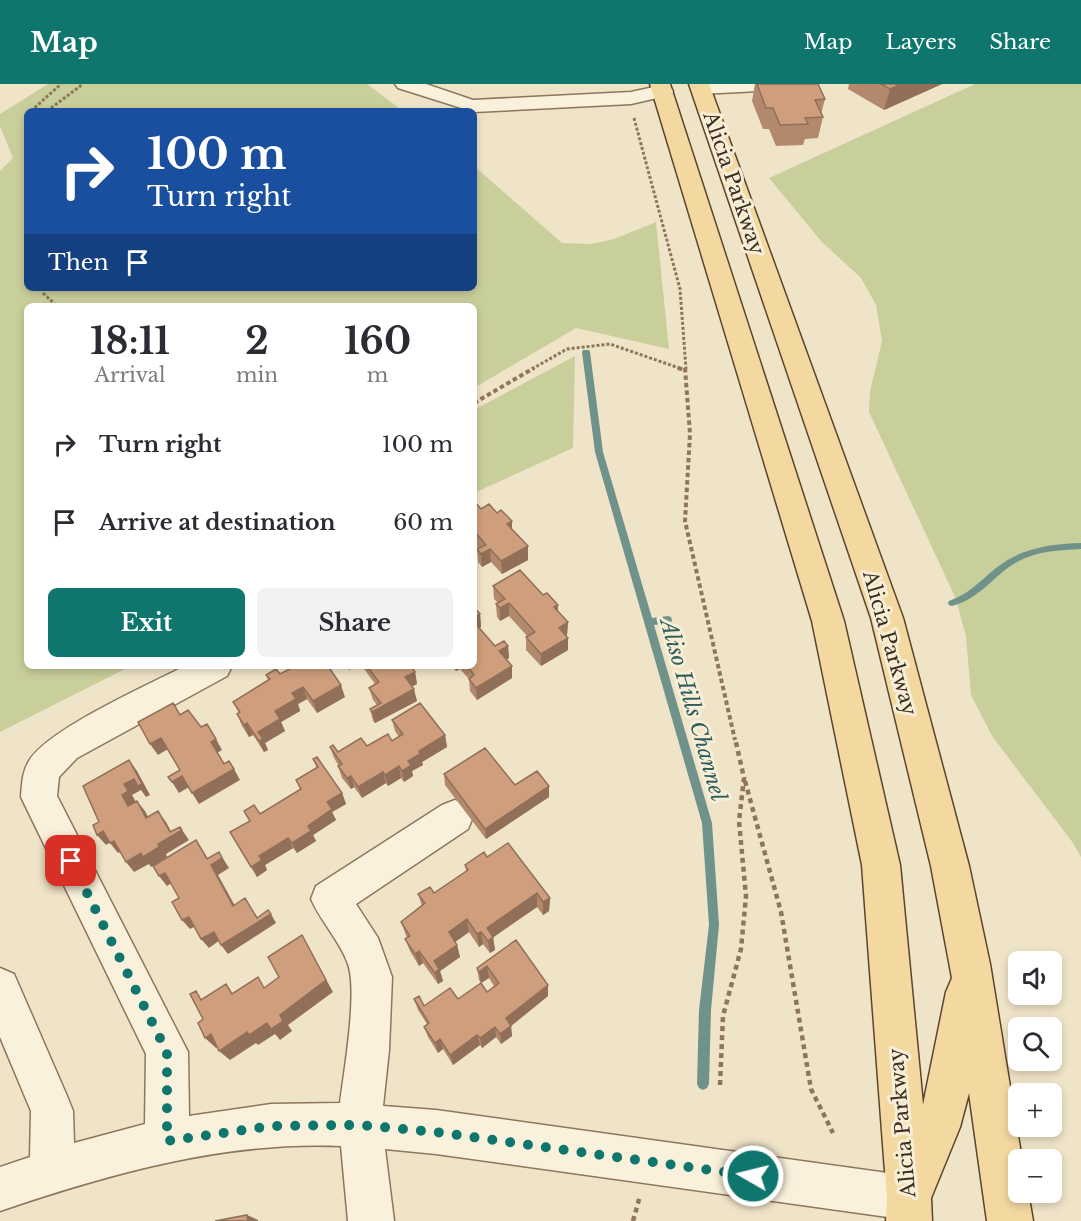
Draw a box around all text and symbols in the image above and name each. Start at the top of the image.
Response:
text: Map [30,25,98,60]
text: Map [804,29,853,55]
text: Layers [886,29,957,55]
text: Share [990,29,1051,55]
street label: Alicia Parkway [698,107,770,258]
text: 100 m [147,128,286,180]
icon: right [48,132,126,210]
text: Turn right [147,180,291,213]
icon: arrive [121,246,154,279]
text: Then [48,249,109,276]
text: 18:11 [90,319,170,364]
text: 2 [245,319,269,364]
text: 160 [344,319,411,364]
text: Arrival [95,363,165,387]
text: min [236,363,278,387]
text: m [367,363,388,387]
icon: right [48,428,81,461]
text: Turn right [99,431,221,458]
text: 100 m [382,431,453,458]
icon: arrive [48,506,81,539]
text: Arrive at destination [99,509,336,536]
text: 60 m [393,509,453,536]
street label: Alicia Parkway [858,567,922,718]
button: Exit [48,588,245,657]
button: Share [257,588,453,657]
water label: Aliso Hills Channel [654,613,732,804]
pin [45,835,96,886]
icon: arrive [54,844,87,877]
map controls [1008,951,1062,1203]
button: sound [1008,951,1062,1005]
button: search [1008,1017,1062,1071]
street label: Alicia Parkway [884,1047,921,1200]
button: + [1008,1083,1062,1137]
position arrow [721,1144,785,1208]
button: − [1008,1149,1062,1203]

